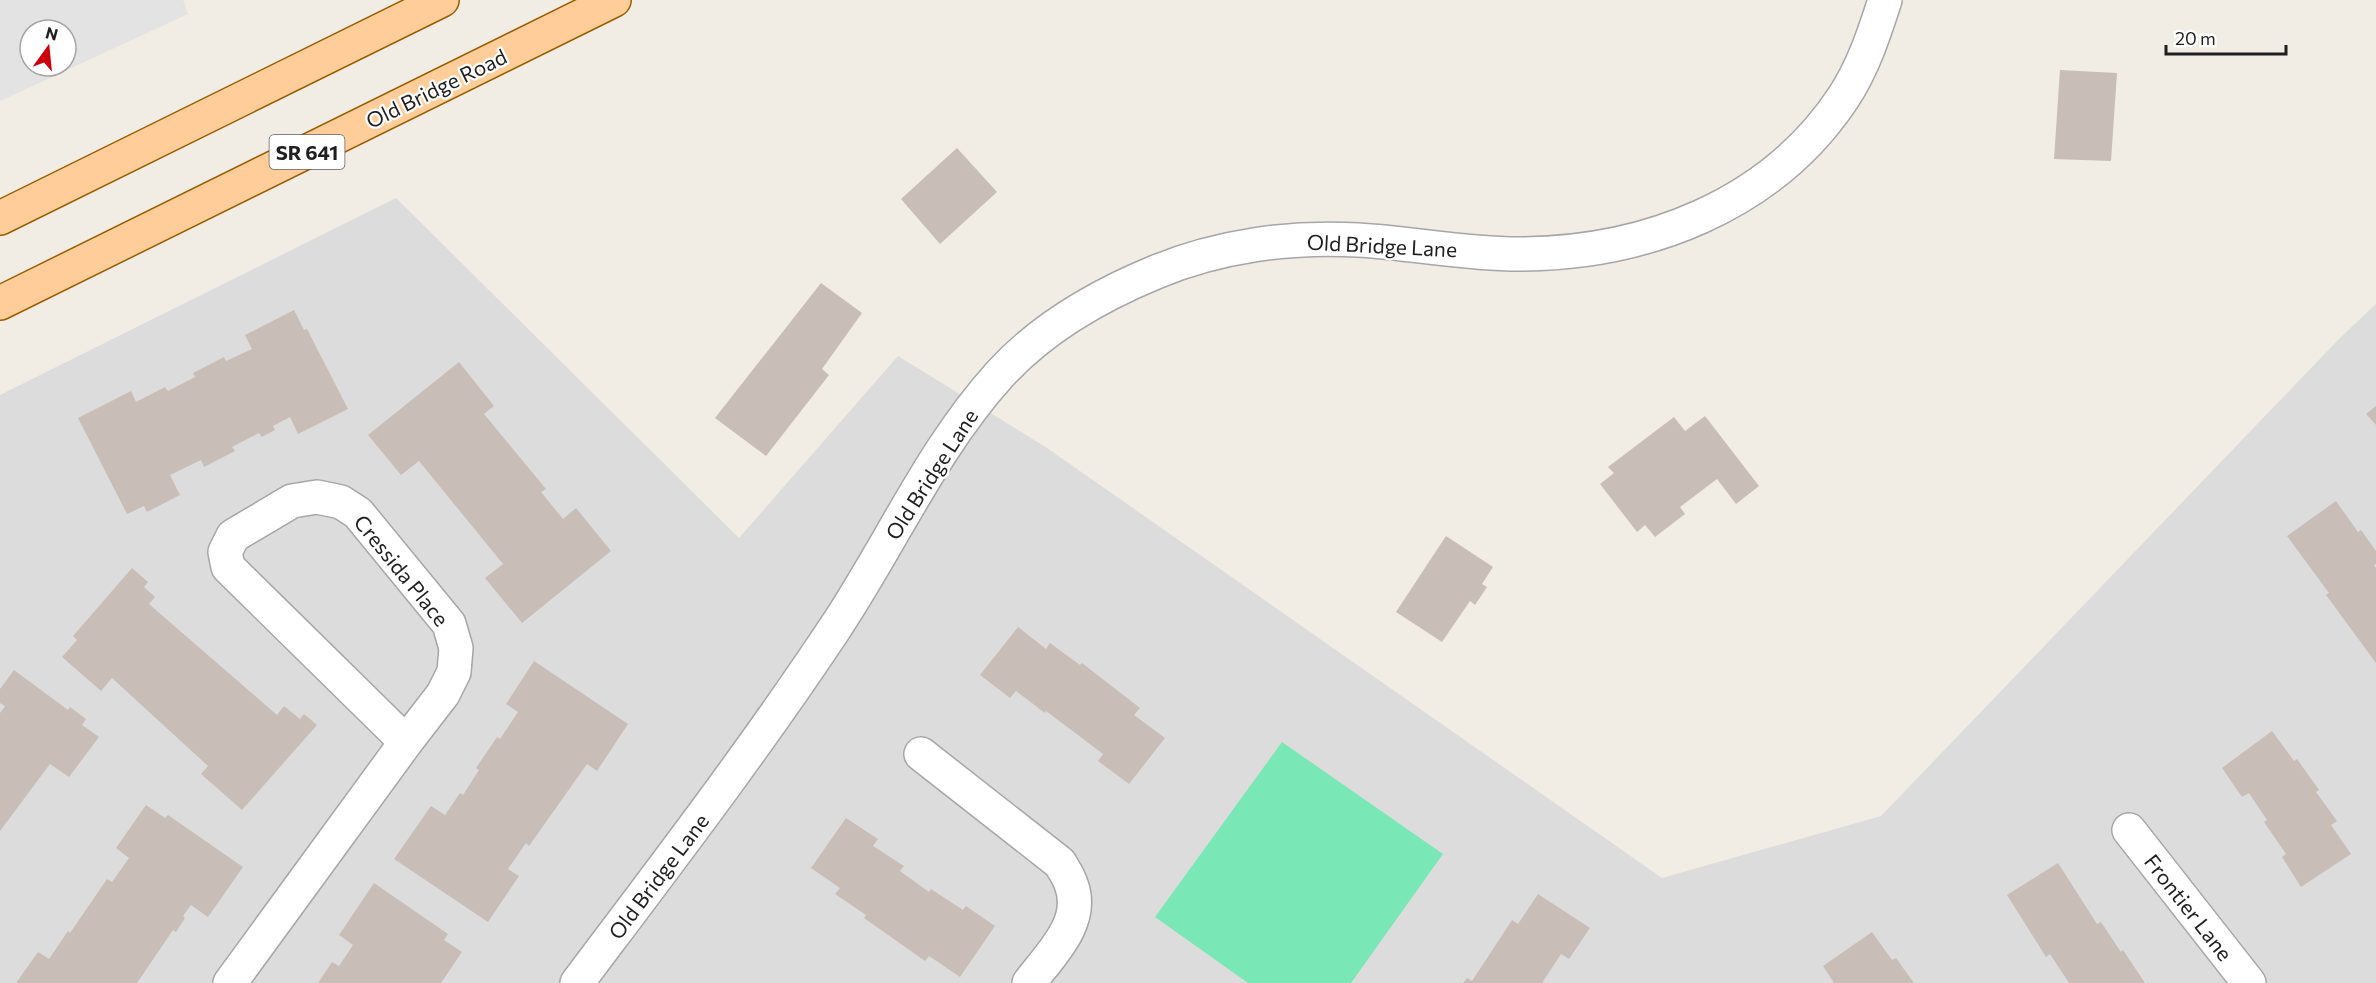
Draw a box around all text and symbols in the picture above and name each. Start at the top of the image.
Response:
north arrow [18,18,78,78]
scale bar [2166,18,2286,56]
text: N [44,22,60,44]
text: 20 m [2175,27,2216,49]
street label: Old Bridge Road [362,43,510,133]
road number: SR 641 [270,135,344,169]
street label: Old Bridge Lane [1306,229,1458,261]
street label: Old Bridge Lane [880,404,982,544]
street label: Cressida Place [349,509,455,631]
street label: Old Bridge Lane [603,808,713,944]
street label: Frontier Lane [2140,849,2238,965]

